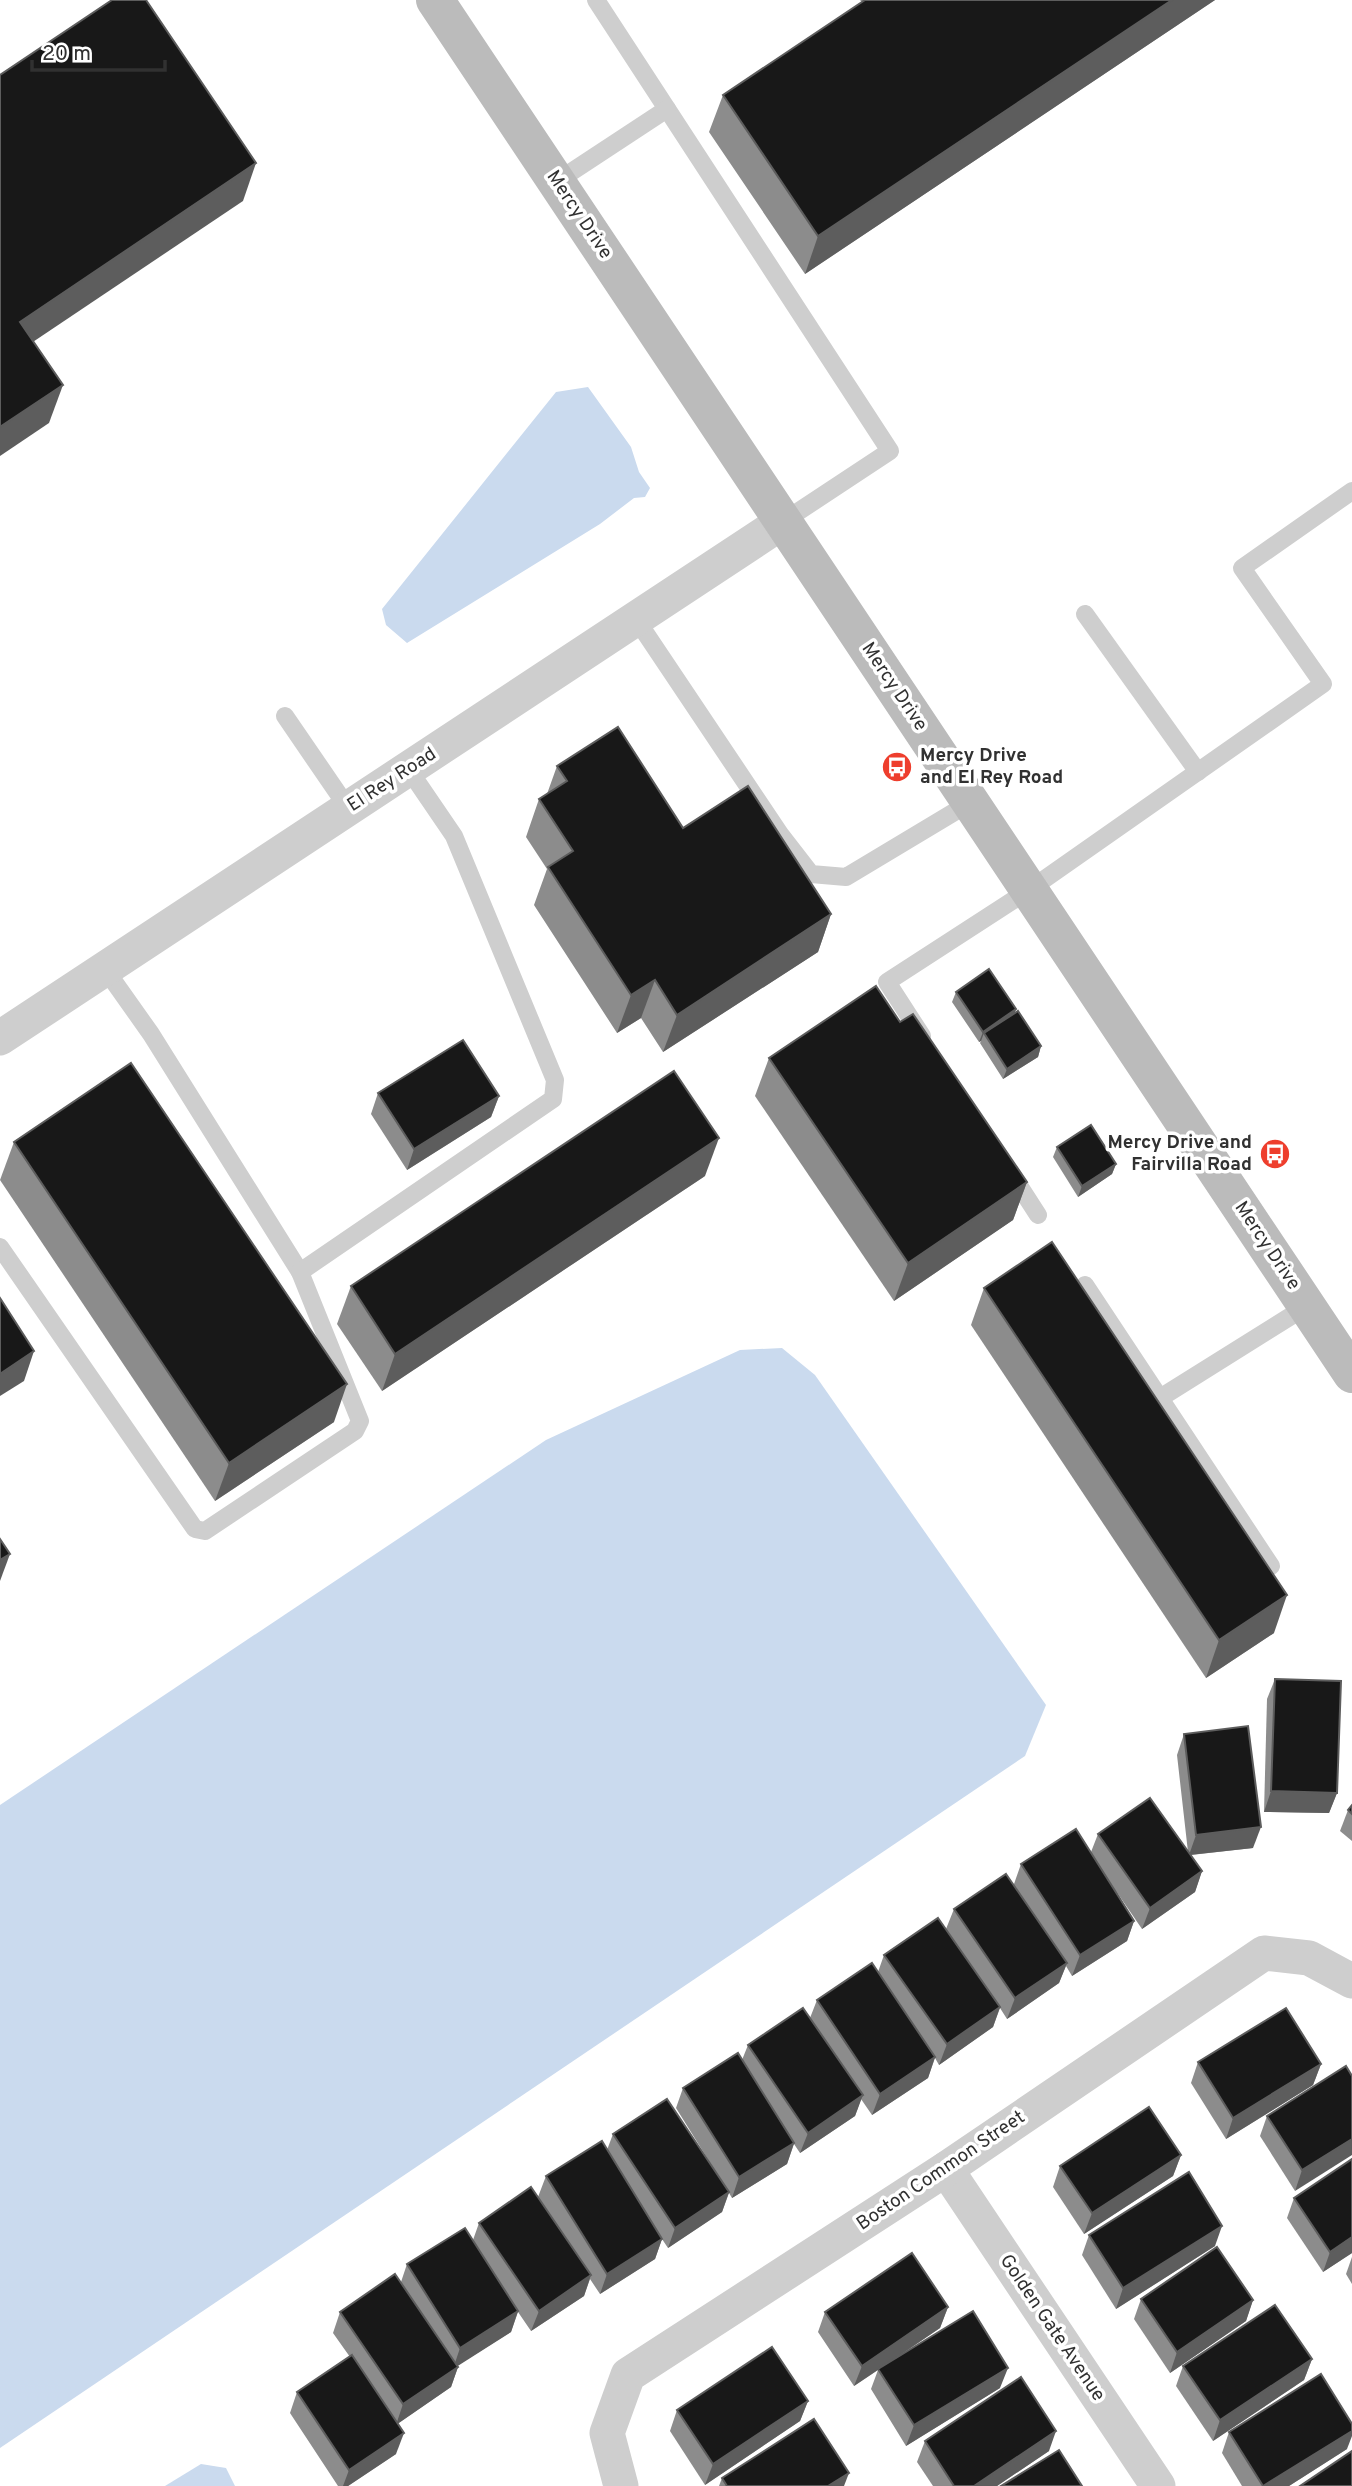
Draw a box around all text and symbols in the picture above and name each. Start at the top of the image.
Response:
scale bar [32,28,164,72]
text: 20 m [42,41,91,68]
street label: Mercy Drive [541,166,617,264]
street label: Mercy Drive [856,638,932,736]
street label: El Rey Road [343,742,441,818]
place label: Mercy Drive and El Rey Road [920,744,1063,790]
bus stop icon: Mercy Drive and El Rey Road [880,750,914,784]
place label: Mercy Drive and Fairvilla Road [1107,1131,1252,1177]
bus stop icon: Mercy Drive and Fairvilla Road [1258,1137,1292,1171]
street label: Mercy Drive [1229,1197,1305,1295]
street label: Boston Common Street [852,2106,1030,2236]
street label: Golden Gate Avenue [994,2250,1110,2406]

